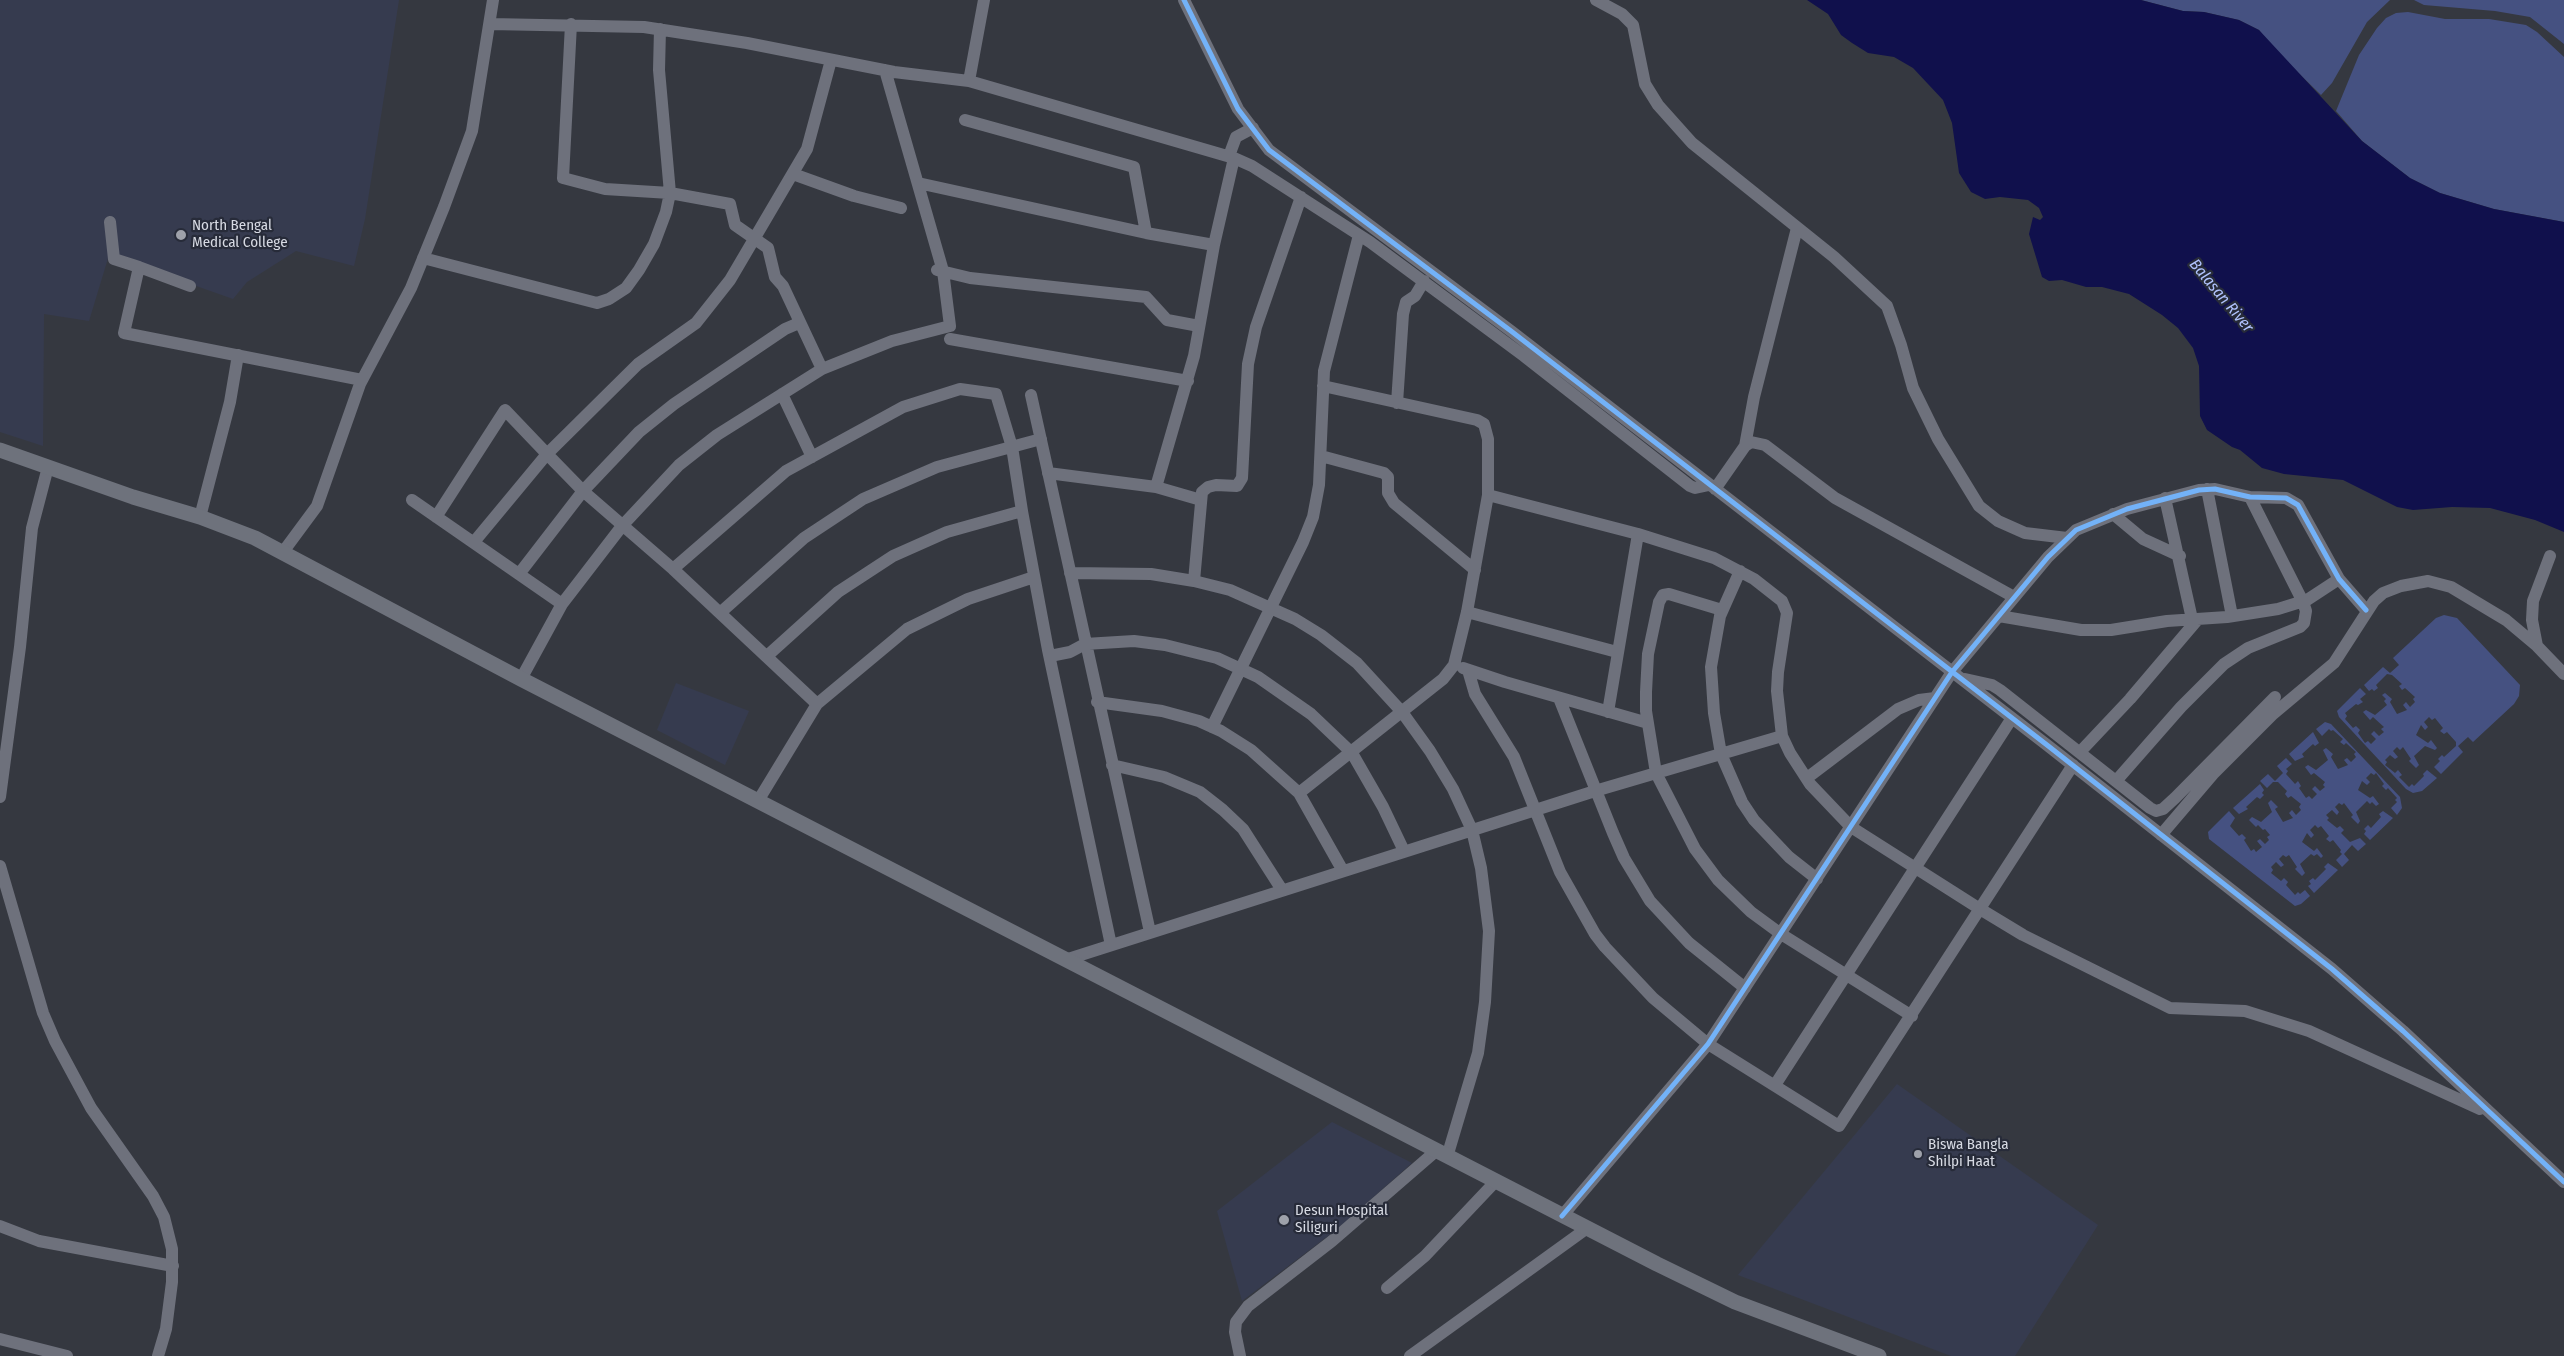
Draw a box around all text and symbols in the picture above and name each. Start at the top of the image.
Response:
place label: North Bengal Medical College [192,217,288,252]
marker: North Bengal Medical College [174,228,188,242]
water label: Balasan River [2185,256,2257,336]
place label: Biswa Bangla Shilpi Haat [1928,1136,2009,1171]
marker: Biswa Bangla Shilpi Haat [1912,1148,1924,1160]
place label: Desun Hospital Siliguri [1295,1202,1388,1237]
marker: Desun Hospital Siliguri [1277,1213,1291,1227]

